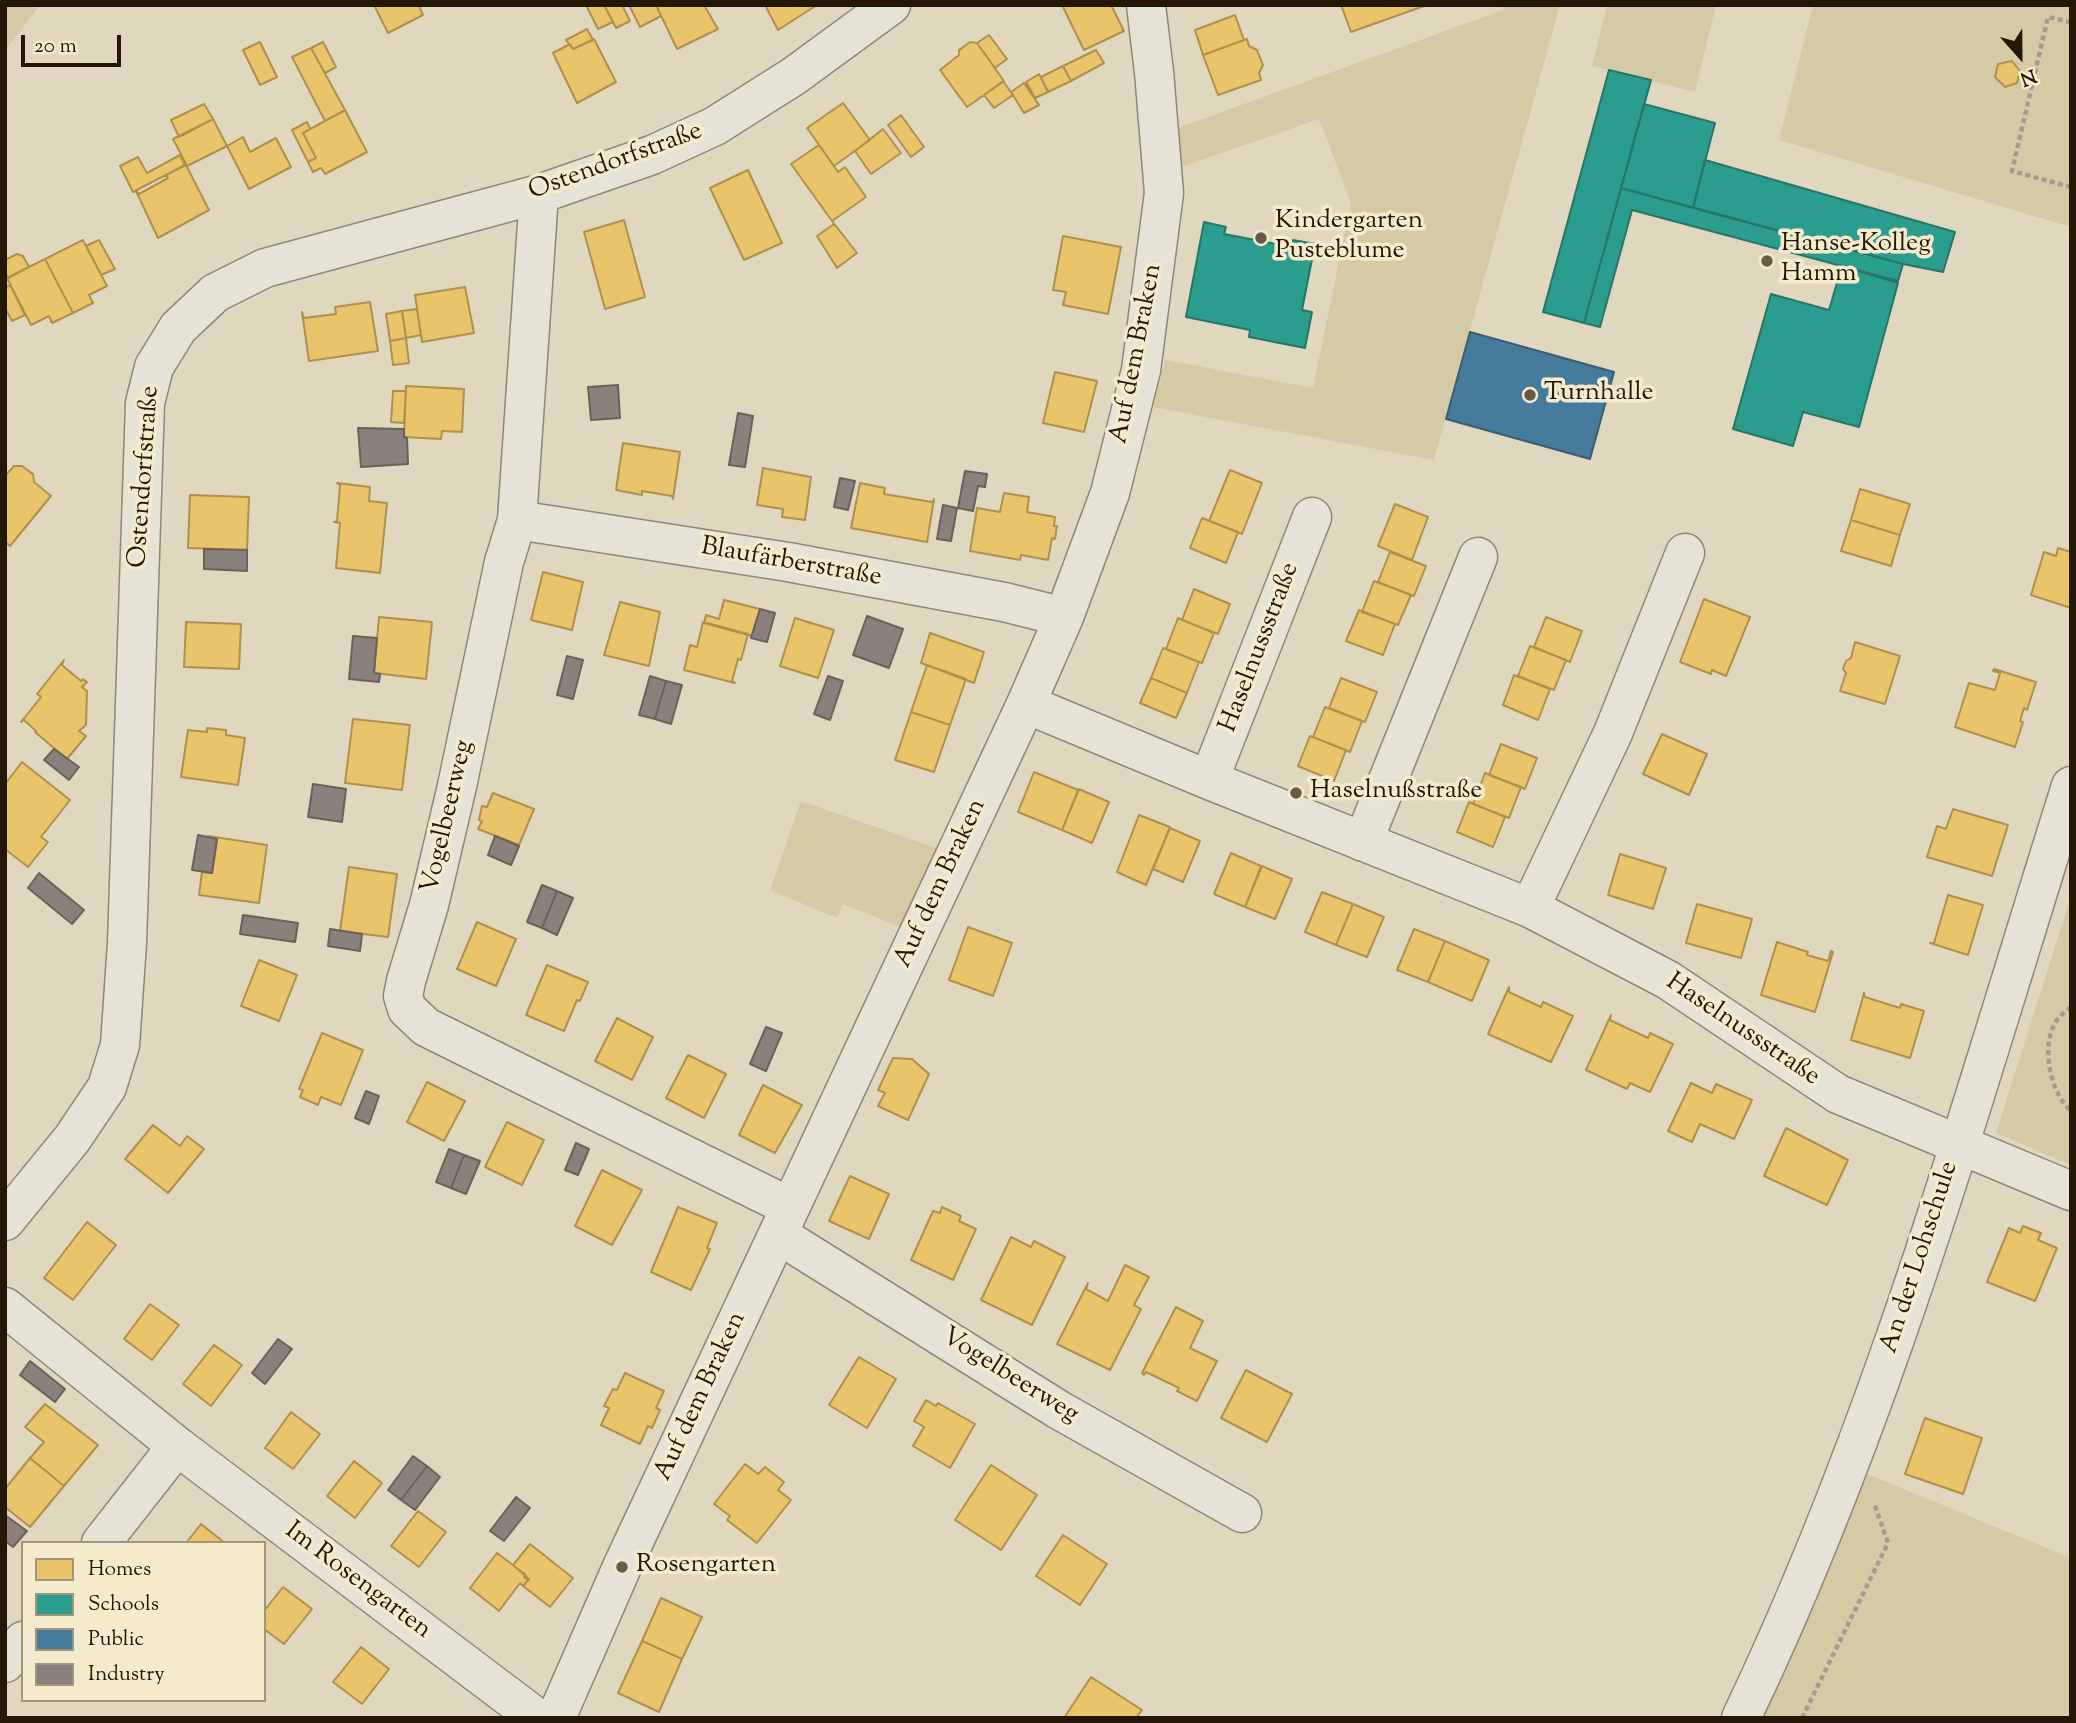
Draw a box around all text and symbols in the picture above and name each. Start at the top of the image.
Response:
scale bar [24,21,124,65]
north arrow [1985,21,2055,91]
text: 20 m [34,32,77,62]
text: N [2016,61,2040,91]
street label: Ostendorfstraße [525,117,707,209]
place label: Kindergarten Pusteblume [1275,207,1423,268]
marker: Kindergarten Pusteblume [1253,230,1269,246]
place label: Hanse-Kolleg Hamm [1781,230,1931,292]
marker: Hanse-Kolleg Hamm [1759,253,1775,269]
street label: Auf dem Braken [1105,261,1171,447]
place label: Turnhalle [1544,379,1654,411]
street label: Ostendorfstraße [124,385,168,569]
marker: Turnhalle [1522,387,1538,403]
street label: Blaufärberstraße [698,533,884,595]
street label: Haselnussstraße [1214,559,1308,737]
street label: Vogelbeerweg [416,737,482,897]
place label: Haselnußstraße [1310,777,1482,809]
marker: Haselnußstraße [1288,785,1304,801]
street label: Auf dem Braken [889,795,995,973]
street label: Haselnussstraße [1659,968,1825,1094]
street label: An der Lohschule [1875,1158,1967,1358]
street label: Auf dem Braken [649,1308,755,1486]
street label: Vogelbeerweg [934,1322,1084,1432]
street label: Im Rosengarten [278,1517,436,1647]
legend [21,1541,266,1702]
place label: Rosengarten [636,1551,776,1583]
text: Homes [88,1555,151,1585]
marker: Rosengarten [614,1559,630,1575]
text: Schools [88,1590,159,1620]
text: Public [88,1625,144,1655]
text: Industry [88,1660,165,1690]

